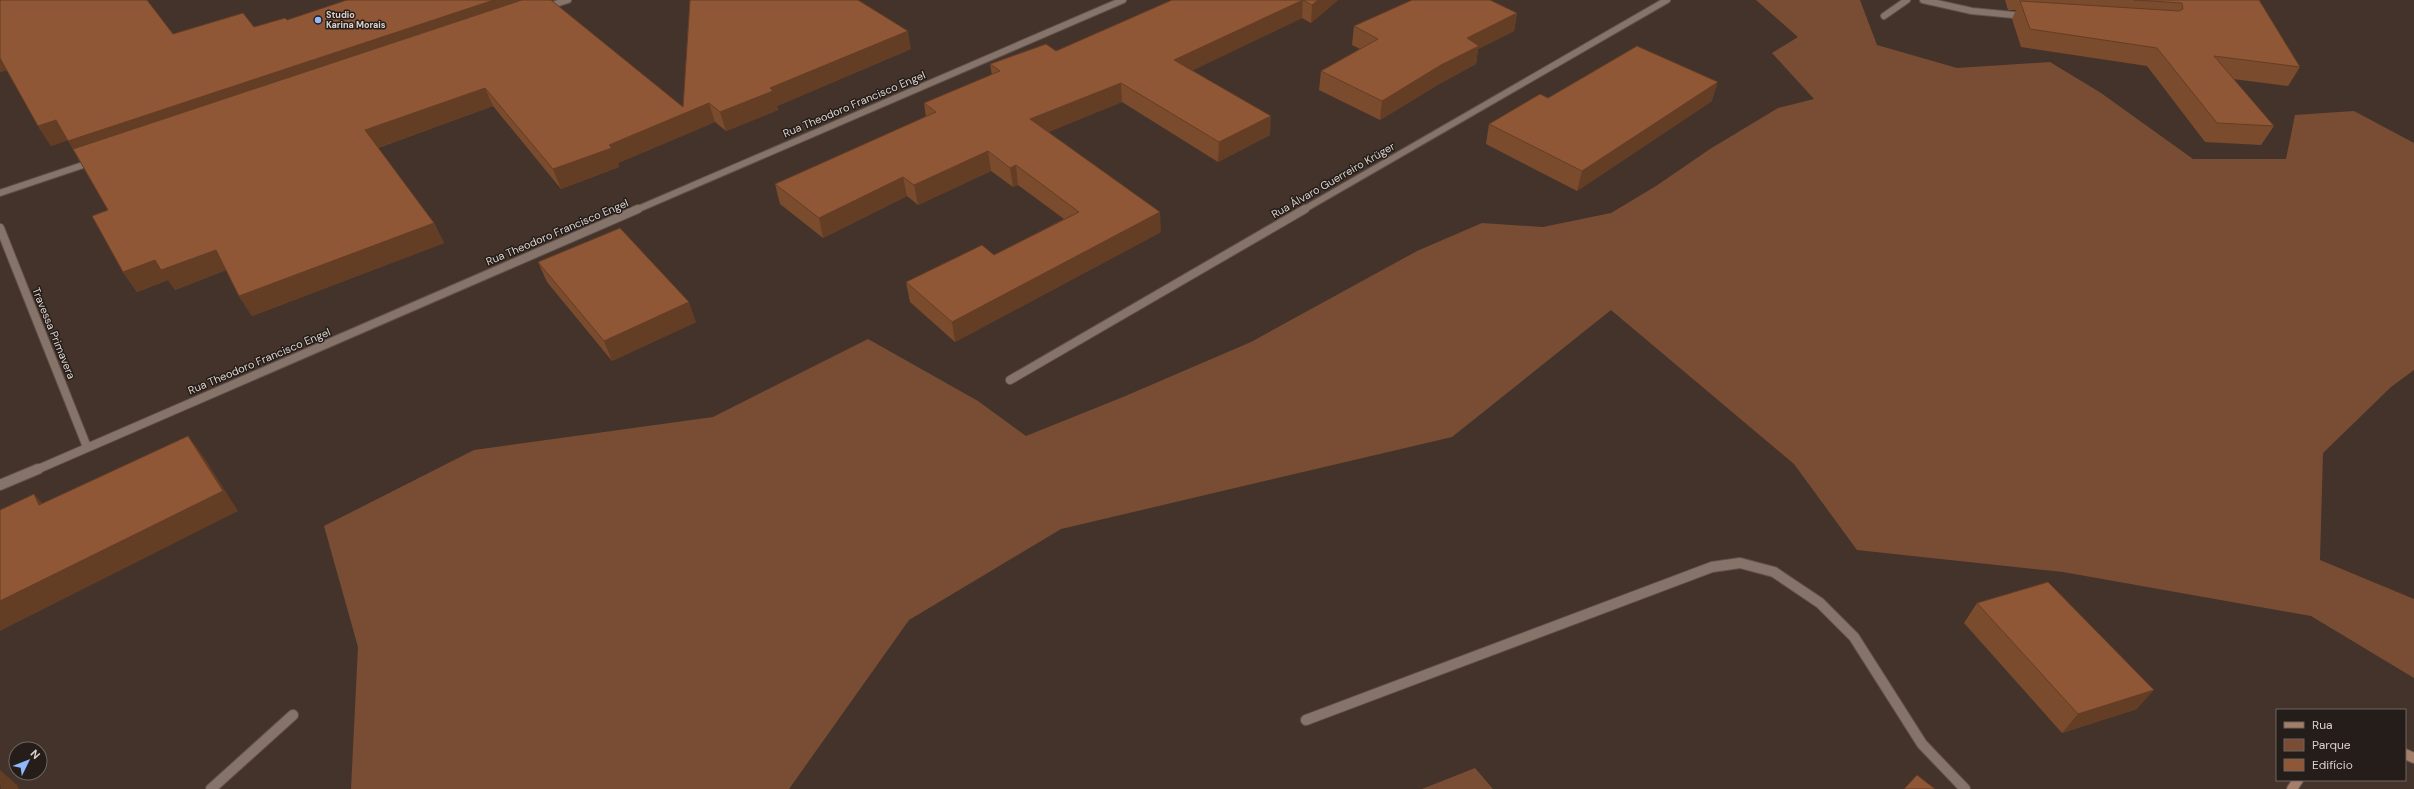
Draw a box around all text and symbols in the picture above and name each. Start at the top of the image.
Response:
place label: Studio Karina Morais [326,9,386,31]
marker: Studio Karina Morais [313,15,323,25]
street label: Rua Theodoro Francisco Engel [781,68,927,140]
street label: Rua Álvaro Guerreiro Krüger [1269,139,1397,221]
street label: Rua Theodoro Francisco Engel [484,196,630,268]
street label: Travessa Primavera [29,285,79,381]
street label: Rua Theodoro Francisco Engel [186,325,332,397]
legend [2276,709,2406,781]
text: Rua [2312,717,2333,733]
text: Parque [2312,737,2351,753]
north arrow [8,741,48,781]
text: N [27,746,43,762]
text: Edifício [2312,757,2353,773]

